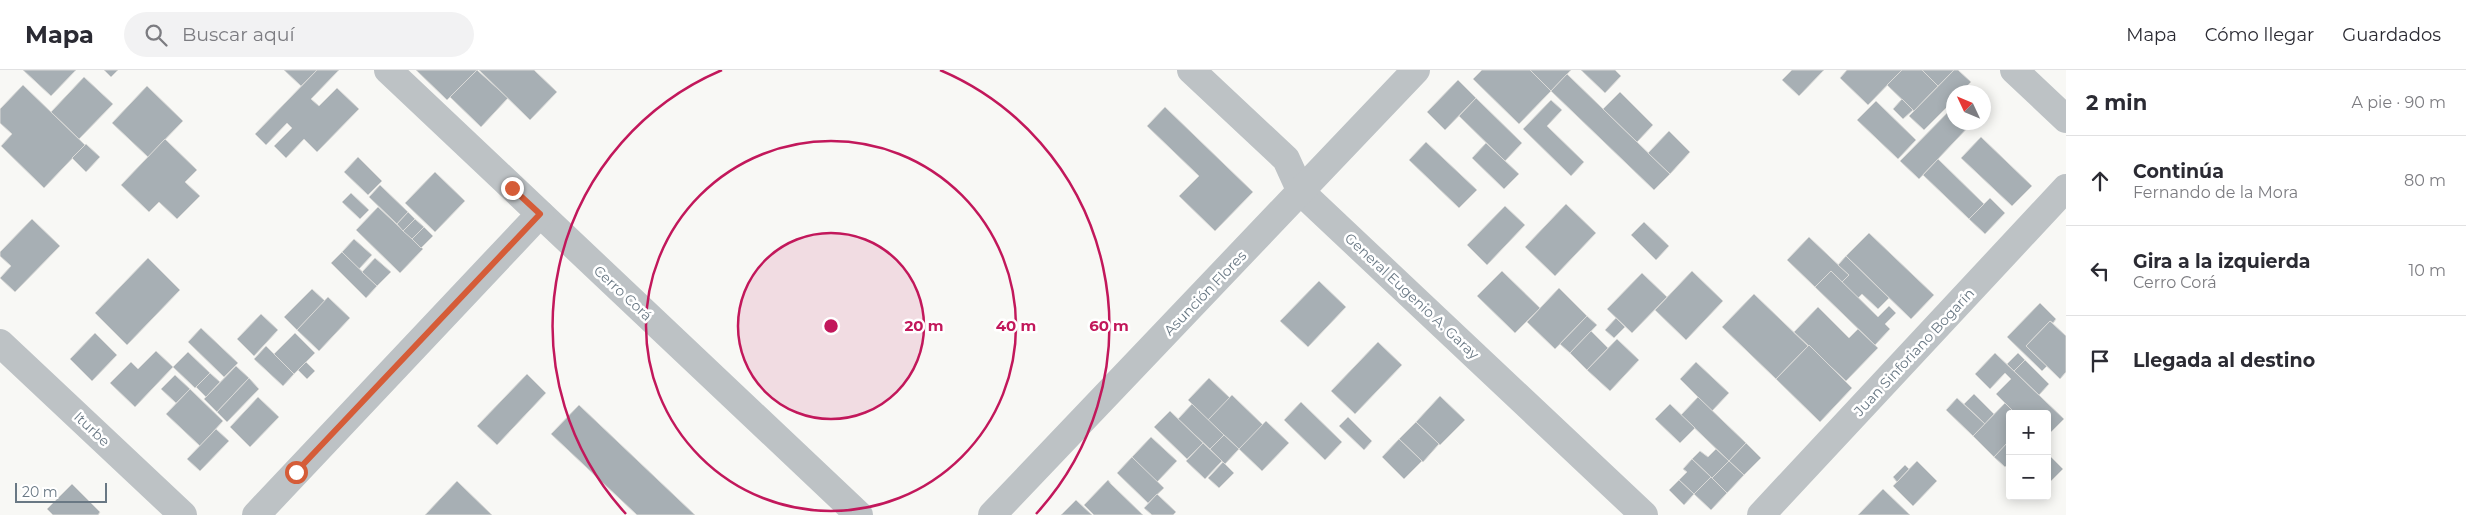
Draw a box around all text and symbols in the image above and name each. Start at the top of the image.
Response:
search box [124,12,474,57]
text: Mapa [25,20,94,49]
icon: search [142,21,170,49]
text: Buscar aquí [182,23,295,46]
text: Mapa [2126,24,2177,46]
text: Cómo llegar [2205,24,2314,46]
text: Guardados [2342,24,2441,46]
north arrow [1946,85,1991,130]
text: 2 min [2086,90,2147,115]
text: A pie · 90 m [2352,93,2446,112]
text: Continúa [2133,160,2224,183]
icon: ahead [2086,167,2114,195]
text: 80 m [2404,171,2446,190]
route end [501,177,524,200]
text: Fernando de la Mora [2133,183,2298,202]
street label: General Eugenio A. Garay [1341,229,1483,363]
street label: Asunción Flores [1160,247,1250,339]
text: Gira a la izquierda [2133,250,2311,273]
icon: left [2086,257,2114,285]
street label: Cerro Corá [590,261,656,325]
text: 10 m [2408,261,2446,280]
text: Cerro Corá [2133,273,2217,292]
street label: Juan Sinforiano Bogarín [1849,284,1978,420]
text: 20 m [904,316,944,335]
text: 40 m [996,316,1036,335]
text: 60 m [1089,316,1129,335]
centre of rings [822,317,840,335]
icon: arrive [2086,347,2114,375]
text: Llegada al destino [2133,349,2315,372]
street label: Iturbe [70,408,114,450]
map controls [2006,410,2051,500]
button: + [2006,410,2051,455]
button: − [2006,455,2051,500]
route start [285,461,308,484]
scale bar [15,480,108,503]
text: 20 m [22,483,58,501]

